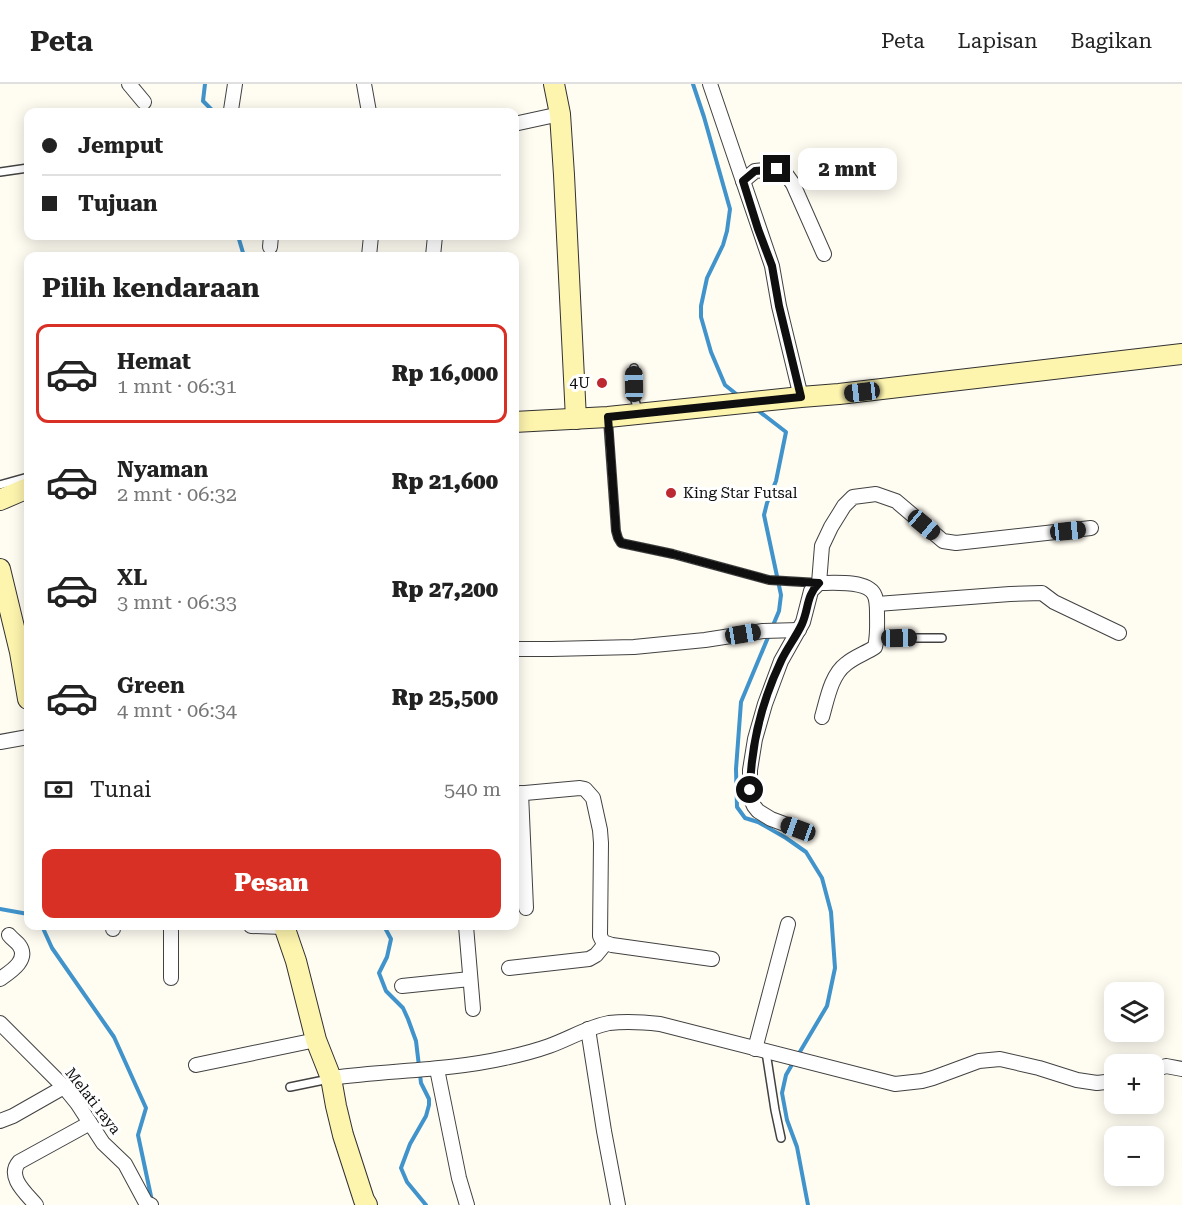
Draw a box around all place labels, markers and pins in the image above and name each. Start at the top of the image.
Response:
place label: 4U [569,374,590,392]
marker: 4U [595,376,609,390]
place label: King Star Futsal [683,484,798,502]
marker: King Star Futsal [664,486,678,500]

